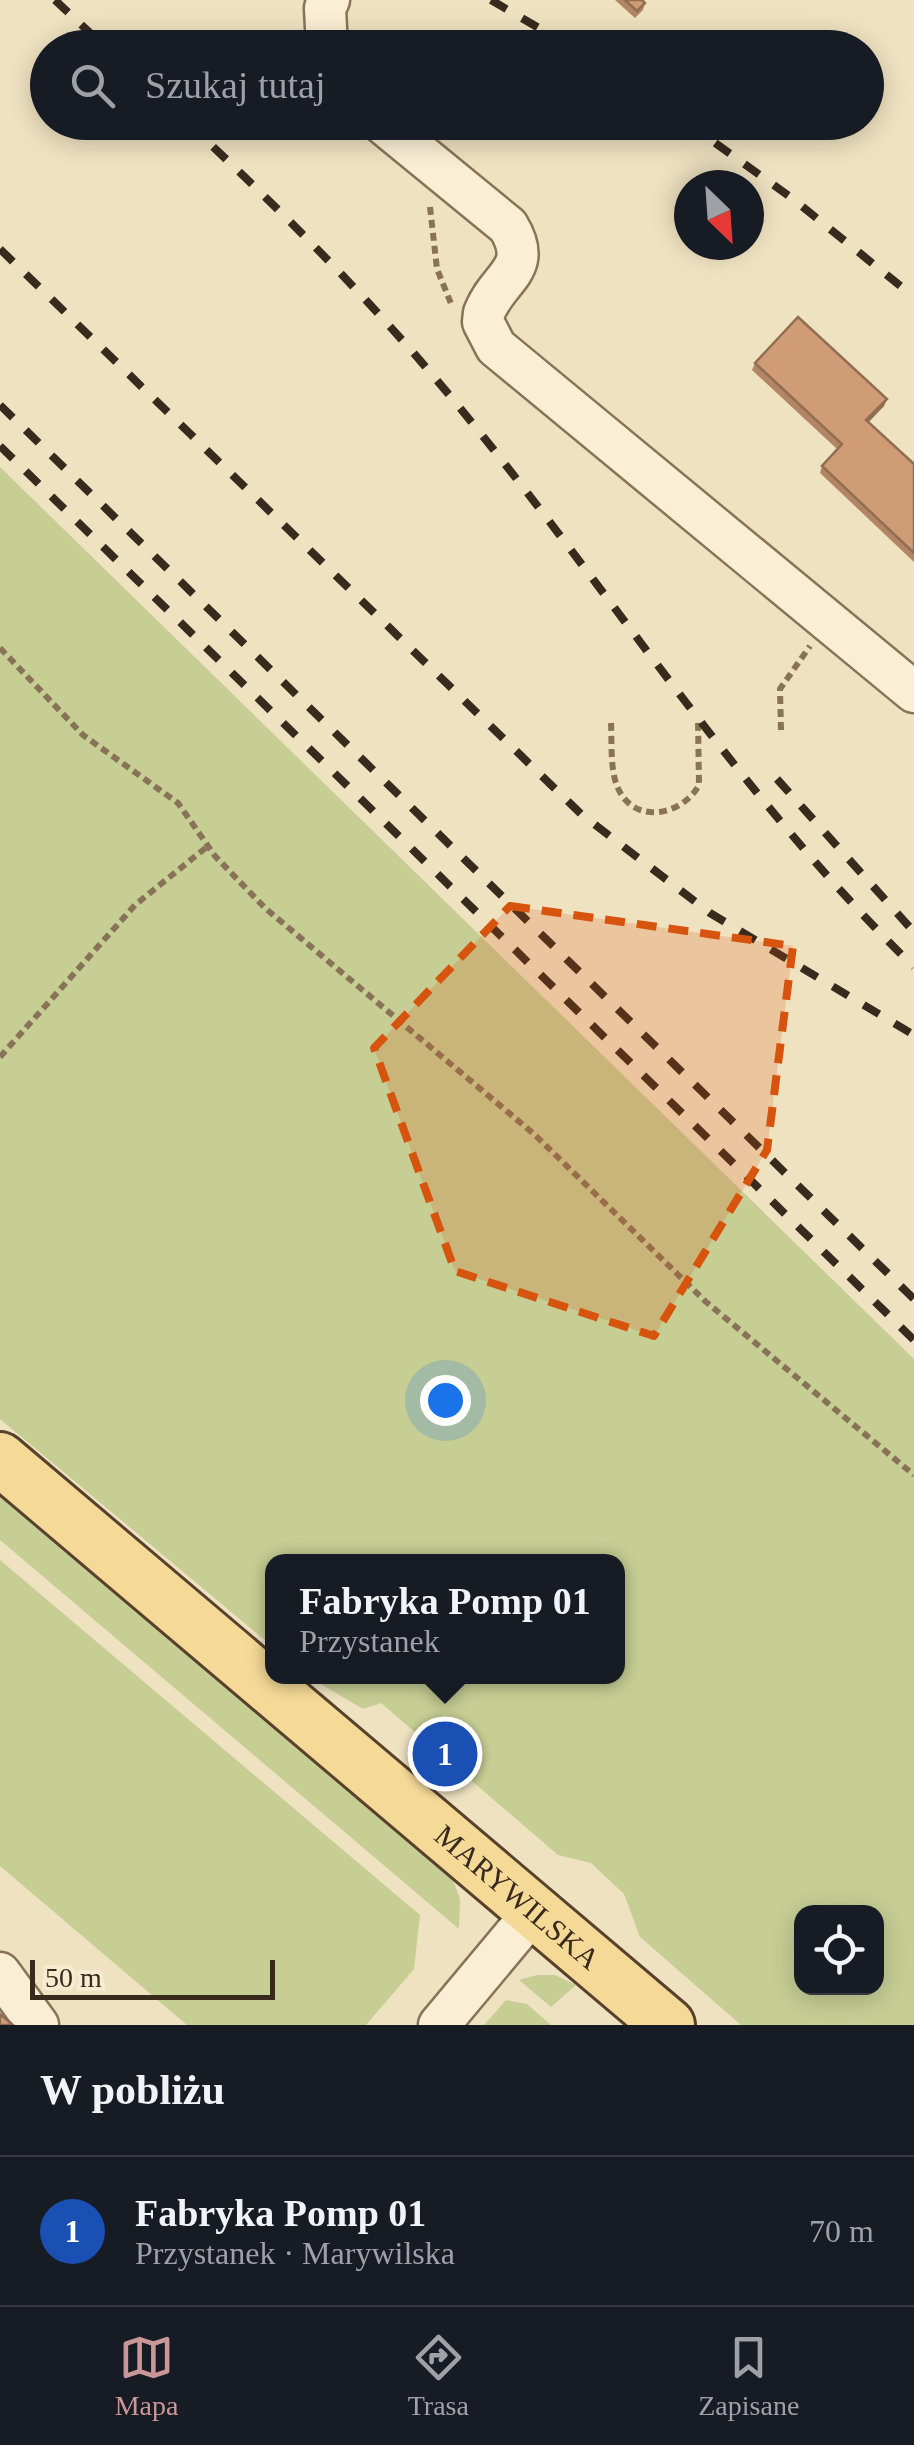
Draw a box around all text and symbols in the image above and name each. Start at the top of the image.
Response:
search box [30,30,884,140]
icon: search [65,58,120,113]
text: Szukaj tutaj [145,64,325,106]
north arrow [674,170,764,260]
your location [420,1375,471,1426]
popup [265,1554,625,1684]
text: Fabryka Pomp 01 [299,1580,591,1622]
text: Przystanek [299,1623,440,1659]
pin: 1 [412,1716,478,1792]
street label: MARYWILSKA [429,1818,607,1976]
map controls [794,1905,884,1995]
button: locate [794,1905,884,1995]
scale bar [30,1955,275,2000]
text: 50 m [45,1962,102,1993]
text: W pobliżu [40,2067,225,2113]
text: Fabryka Pomp 01 [135,2192,426,2234]
text: 1 [65,2213,81,2249]
text: 70 m [809,2213,874,2249]
text: Przystanek · Marywilska [135,2235,455,2271]
tab: Mapa [115,2330,178,2422]
tab: Trasa [408,2330,469,2422]
tab: Zapisane [698,2330,799,2422]

